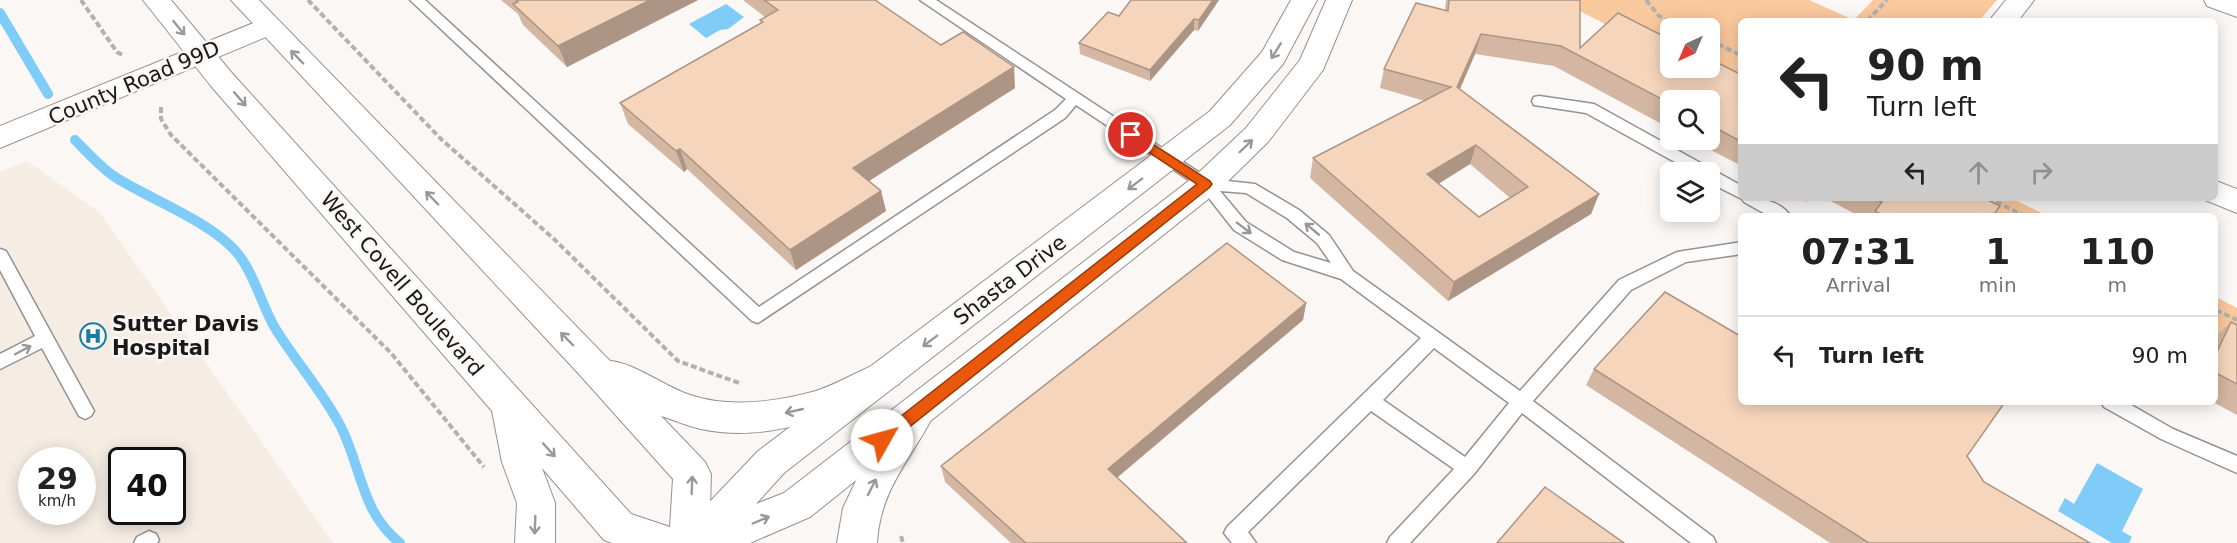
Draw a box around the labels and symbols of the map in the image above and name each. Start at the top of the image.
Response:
north arrow [1660,18,1720,78]
one-way arrow [172,20,185,36]
street label: County Road 99D [45,36,223,130]
one-way arrow [1269,42,1281,59]
one-way arrow [290,50,304,65]
one-way arrow [233,91,247,106]
pin [1105,109,1156,160]
one-way arrow [1239,138,1254,153]
one-way arrow [1127,178,1143,191]
street label: West Covell Boulevard [316,187,488,381]
one-way arrow [425,191,439,206]
one-way arrow [1236,221,1252,234]
one-way arrow [1305,222,1320,236]
street label: Shasta Drive [949,230,1071,330]
place label: Sutter Davis Hospital [112,312,259,360]
hospital icon: Sutter Davis Hospital [78,321,108,351]
one-way arrow [560,332,574,347]
one-way arrow [922,334,938,347]
one-way arrow [14,344,31,356]
one-way arrow [785,406,804,417]
position arrow [850,408,914,472]
one-way arrow [542,443,556,458]
speed limit sign: 40 [108,447,186,525]
one-way arrow [686,475,697,495]
one-way arrow [867,479,878,497]
one-way arrow [530,514,541,534]
one-way arrow [751,514,770,525]

